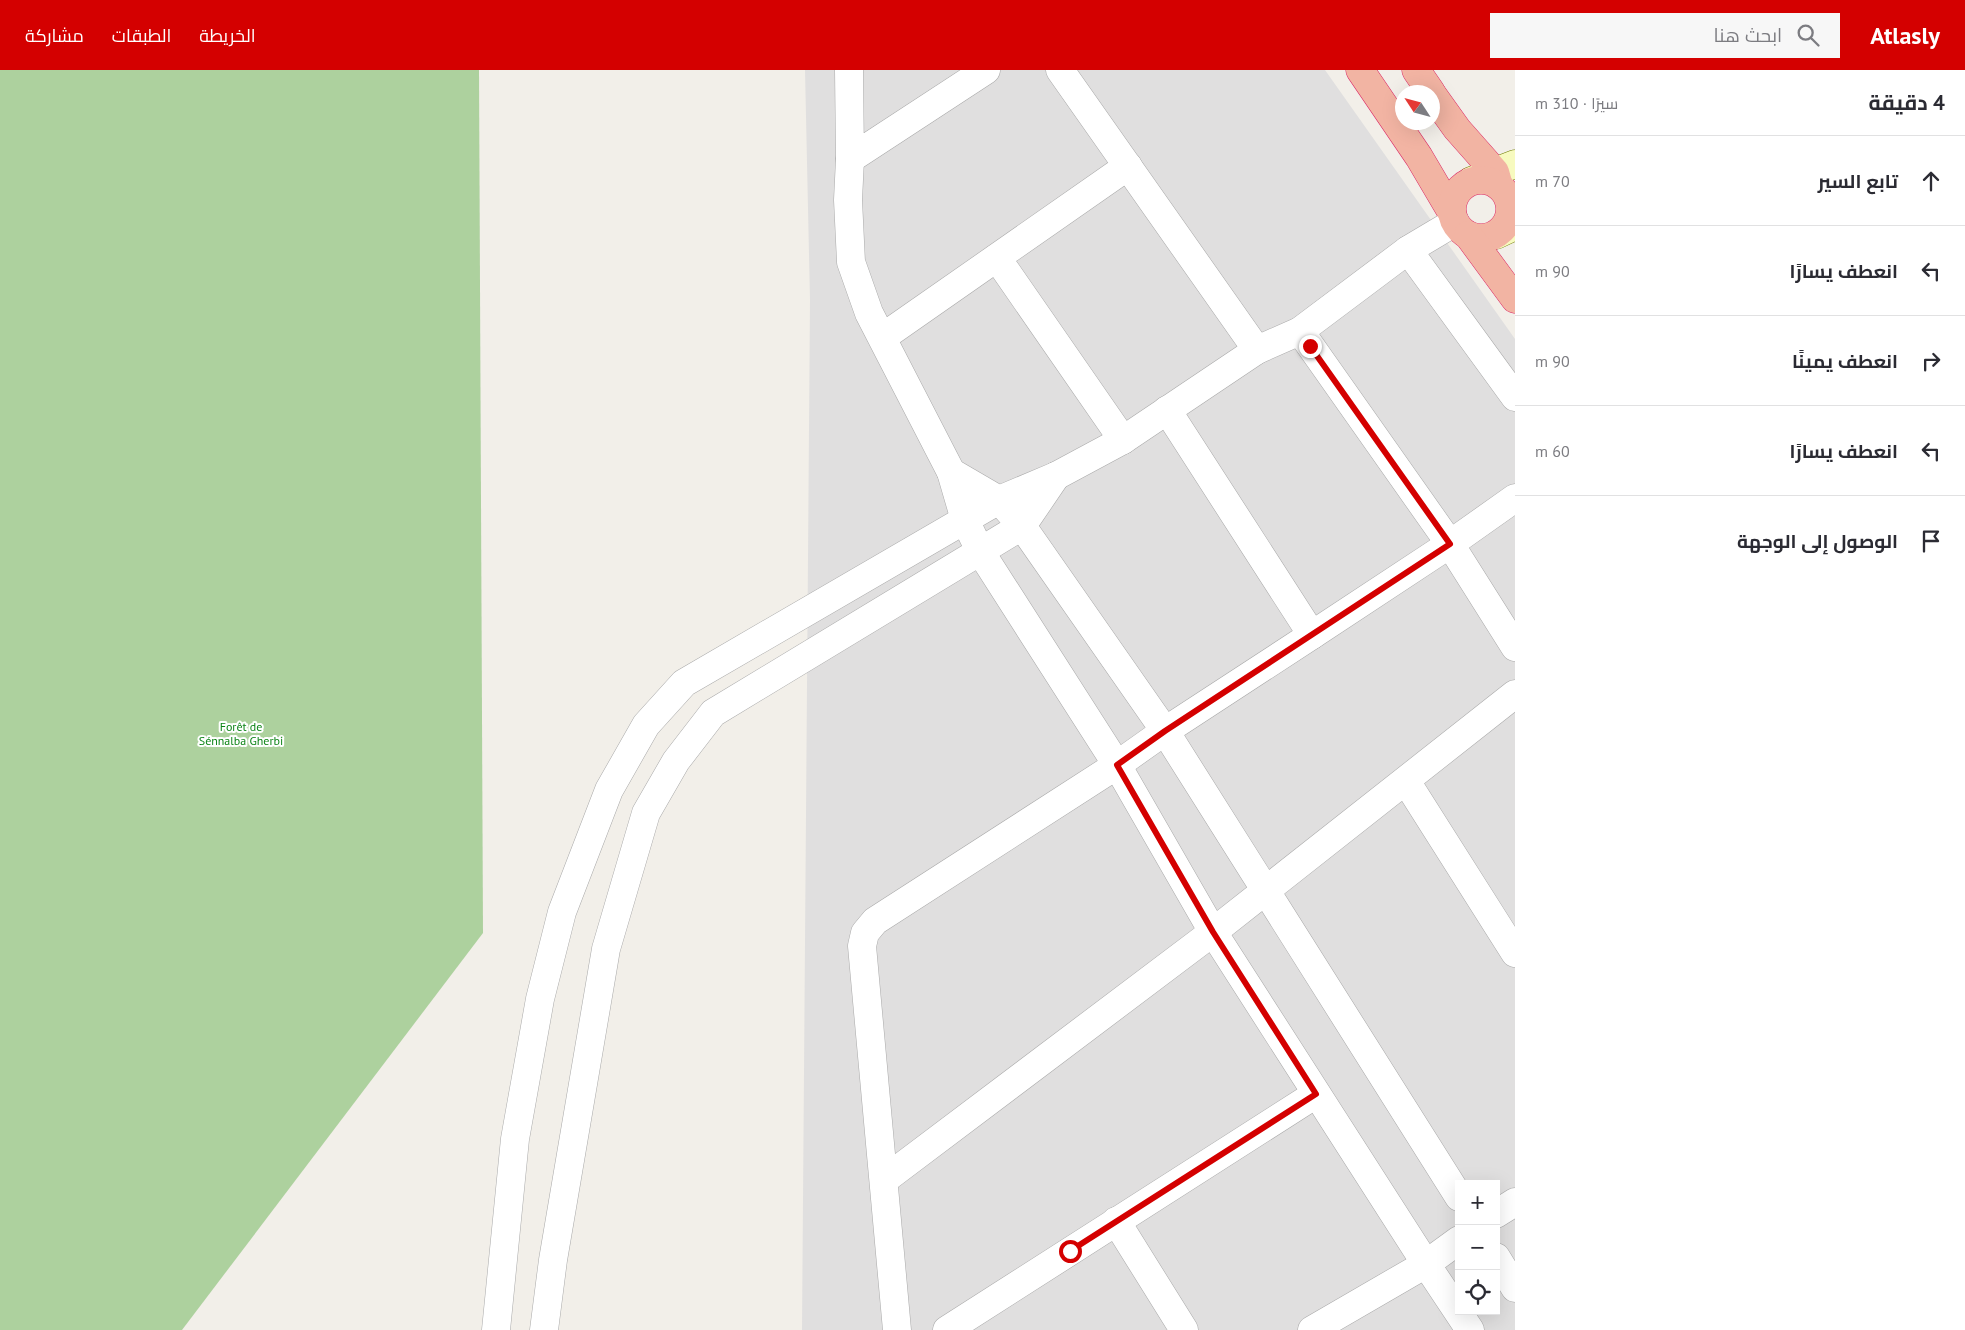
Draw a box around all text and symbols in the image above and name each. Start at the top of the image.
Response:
search box [1490,13,1840,58]
text: Atlasly [1870,20,1940,51]
icon: search [1794,21,1822,49]
text: ابحث هنا [1714,23,1782,47]
text: مشاركة [25,24,84,47]
text: الطبقات [112,24,171,47]
text: الخريطة [199,24,256,47]
north arrow [1395,85,1440,130]
text: 4 دقيقة [1868,89,1945,116]
text: سيرًا · 310 m [1535,93,1618,113]
icon: ahead [1917,167,1945,195]
text: تابع السير [1818,169,1898,193]
text: 70 m [1535,171,1570,191]
icon: left [1917,257,1945,285]
text: انعطف يسارًا [1790,259,1898,283]
text: 90 m [1535,261,1570,281]
route end [1299,335,1322,358]
icon: right [1917,347,1945,375]
text: انعطف يمينًا [1792,349,1898,373]
text: 90 m [1535,351,1570,371]
icon: left [1917,437,1945,465]
text: انعطف يسارًا [1790,439,1898,463]
text: 60 m [1535,441,1570,461]
icon: arrive [1917,527,1945,555]
text: الوصول إلى الوجهة [1737,529,1898,553]
park label: Forêt de Sénnalba Gherbi [199,719,283,748]
map controls [1455,1180,1500,1315]
button: + [1455,1180,1500,1225]
button: − [1455,1225,1500,1270]
route start [1059,1240,1082,1263]
button: locate [1455,1270,1500,1315]

